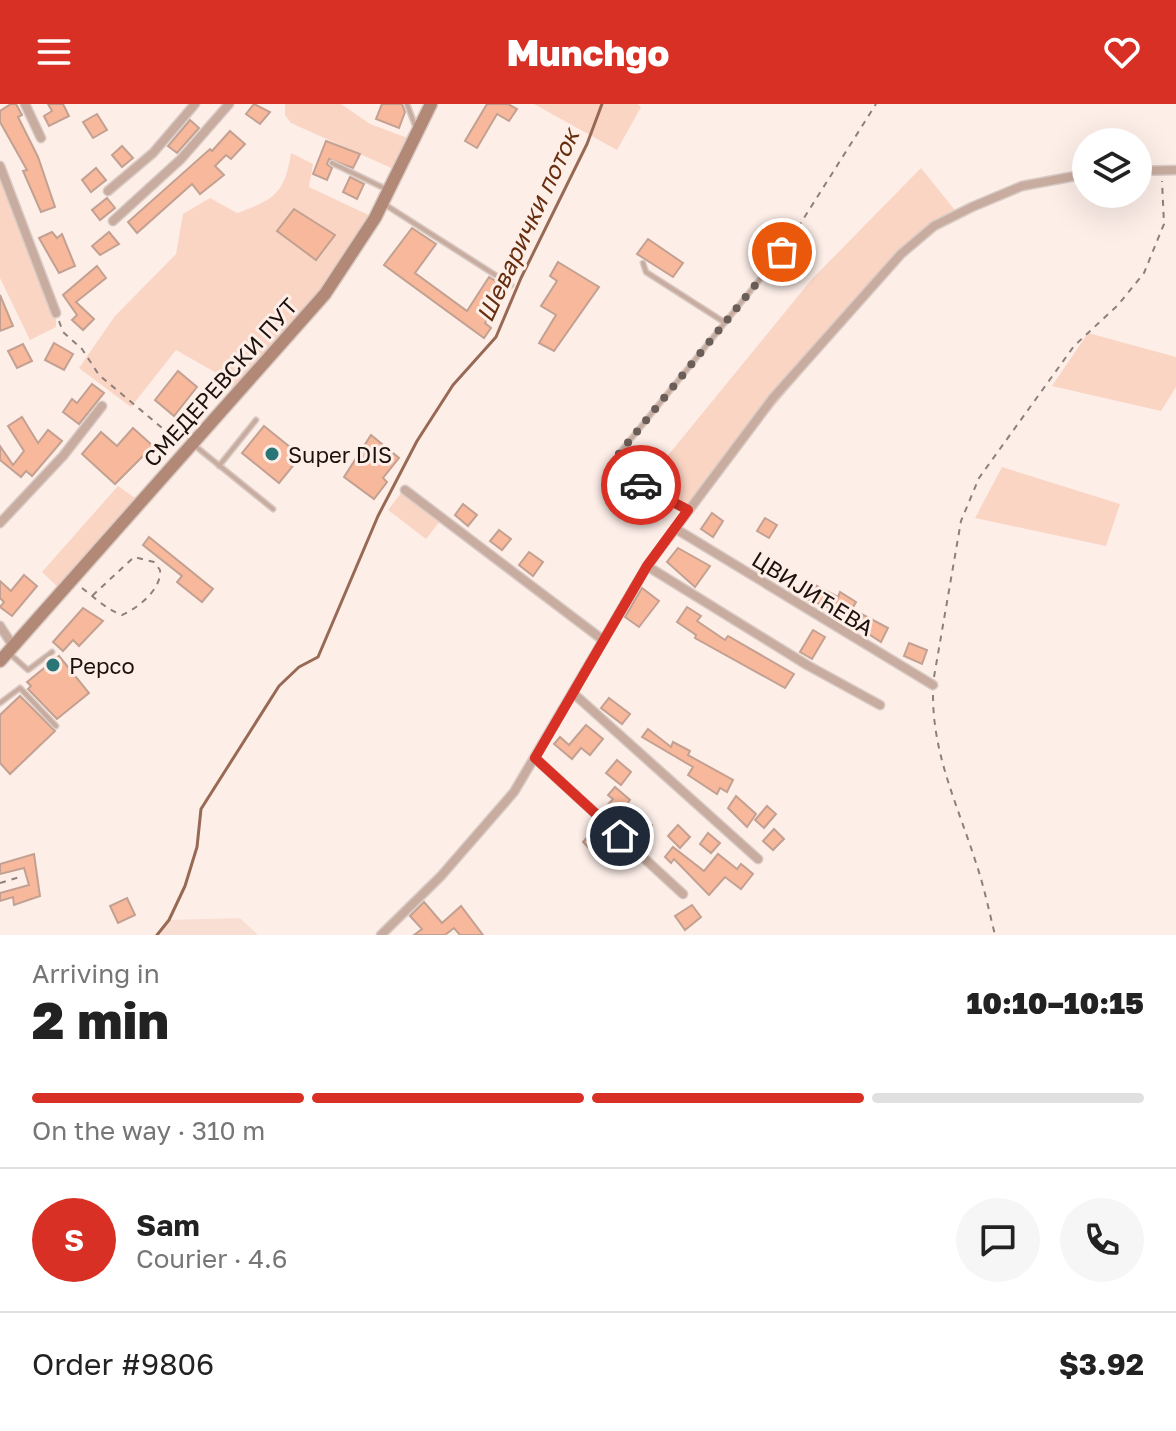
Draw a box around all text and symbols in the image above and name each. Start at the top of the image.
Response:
icon: menu [32,30,76,74]
icon: heart [1100,30,1144,74]
text: Munchgo [507,31,669,74]
water label: Шеварички поток [470,121,586,326]
map controls [1072,128,1152,208]
button: layers [1072,128,1152,208]
pin [748,218,816,286]
icon: bag [760,230,804,274]
street label: СМЕДЕРЕВСКИ ПУТ [137,292,303,472]
place label: Super DIS [288,441,392,468]
marker: Super DIS [263,445,281,463]
courier [601,445,681,525]
icon: car [619,463,663,507]
street label: ЦВИЈИЋЕВА [747,545,879,641]
place label: Pepco [69,652,135,679]
marker: Pepco [44,656,62,674]
pin [586,802,654,870]
icon: home [598,814,642,858]
text: Arriving in [32,958,160,989]
text: 10:10–10:15 [966,985,1144,1021]
text: 2 min [32,988,169,1050]
text: On the way · 310 m [32,1115,265,1146]
button: chat [956,1198,1040,1282]
button: phone [1060,1198,1144,1282]
text: Sam [136,1207,200,1243]
text: S [64,1222,84,1258]
text: Courier · 4.6 [136,1243,288,1274]
text: Order #9806 [32,1346,214,1382]
text: $3.92 [1059,1346,1144,1382]

